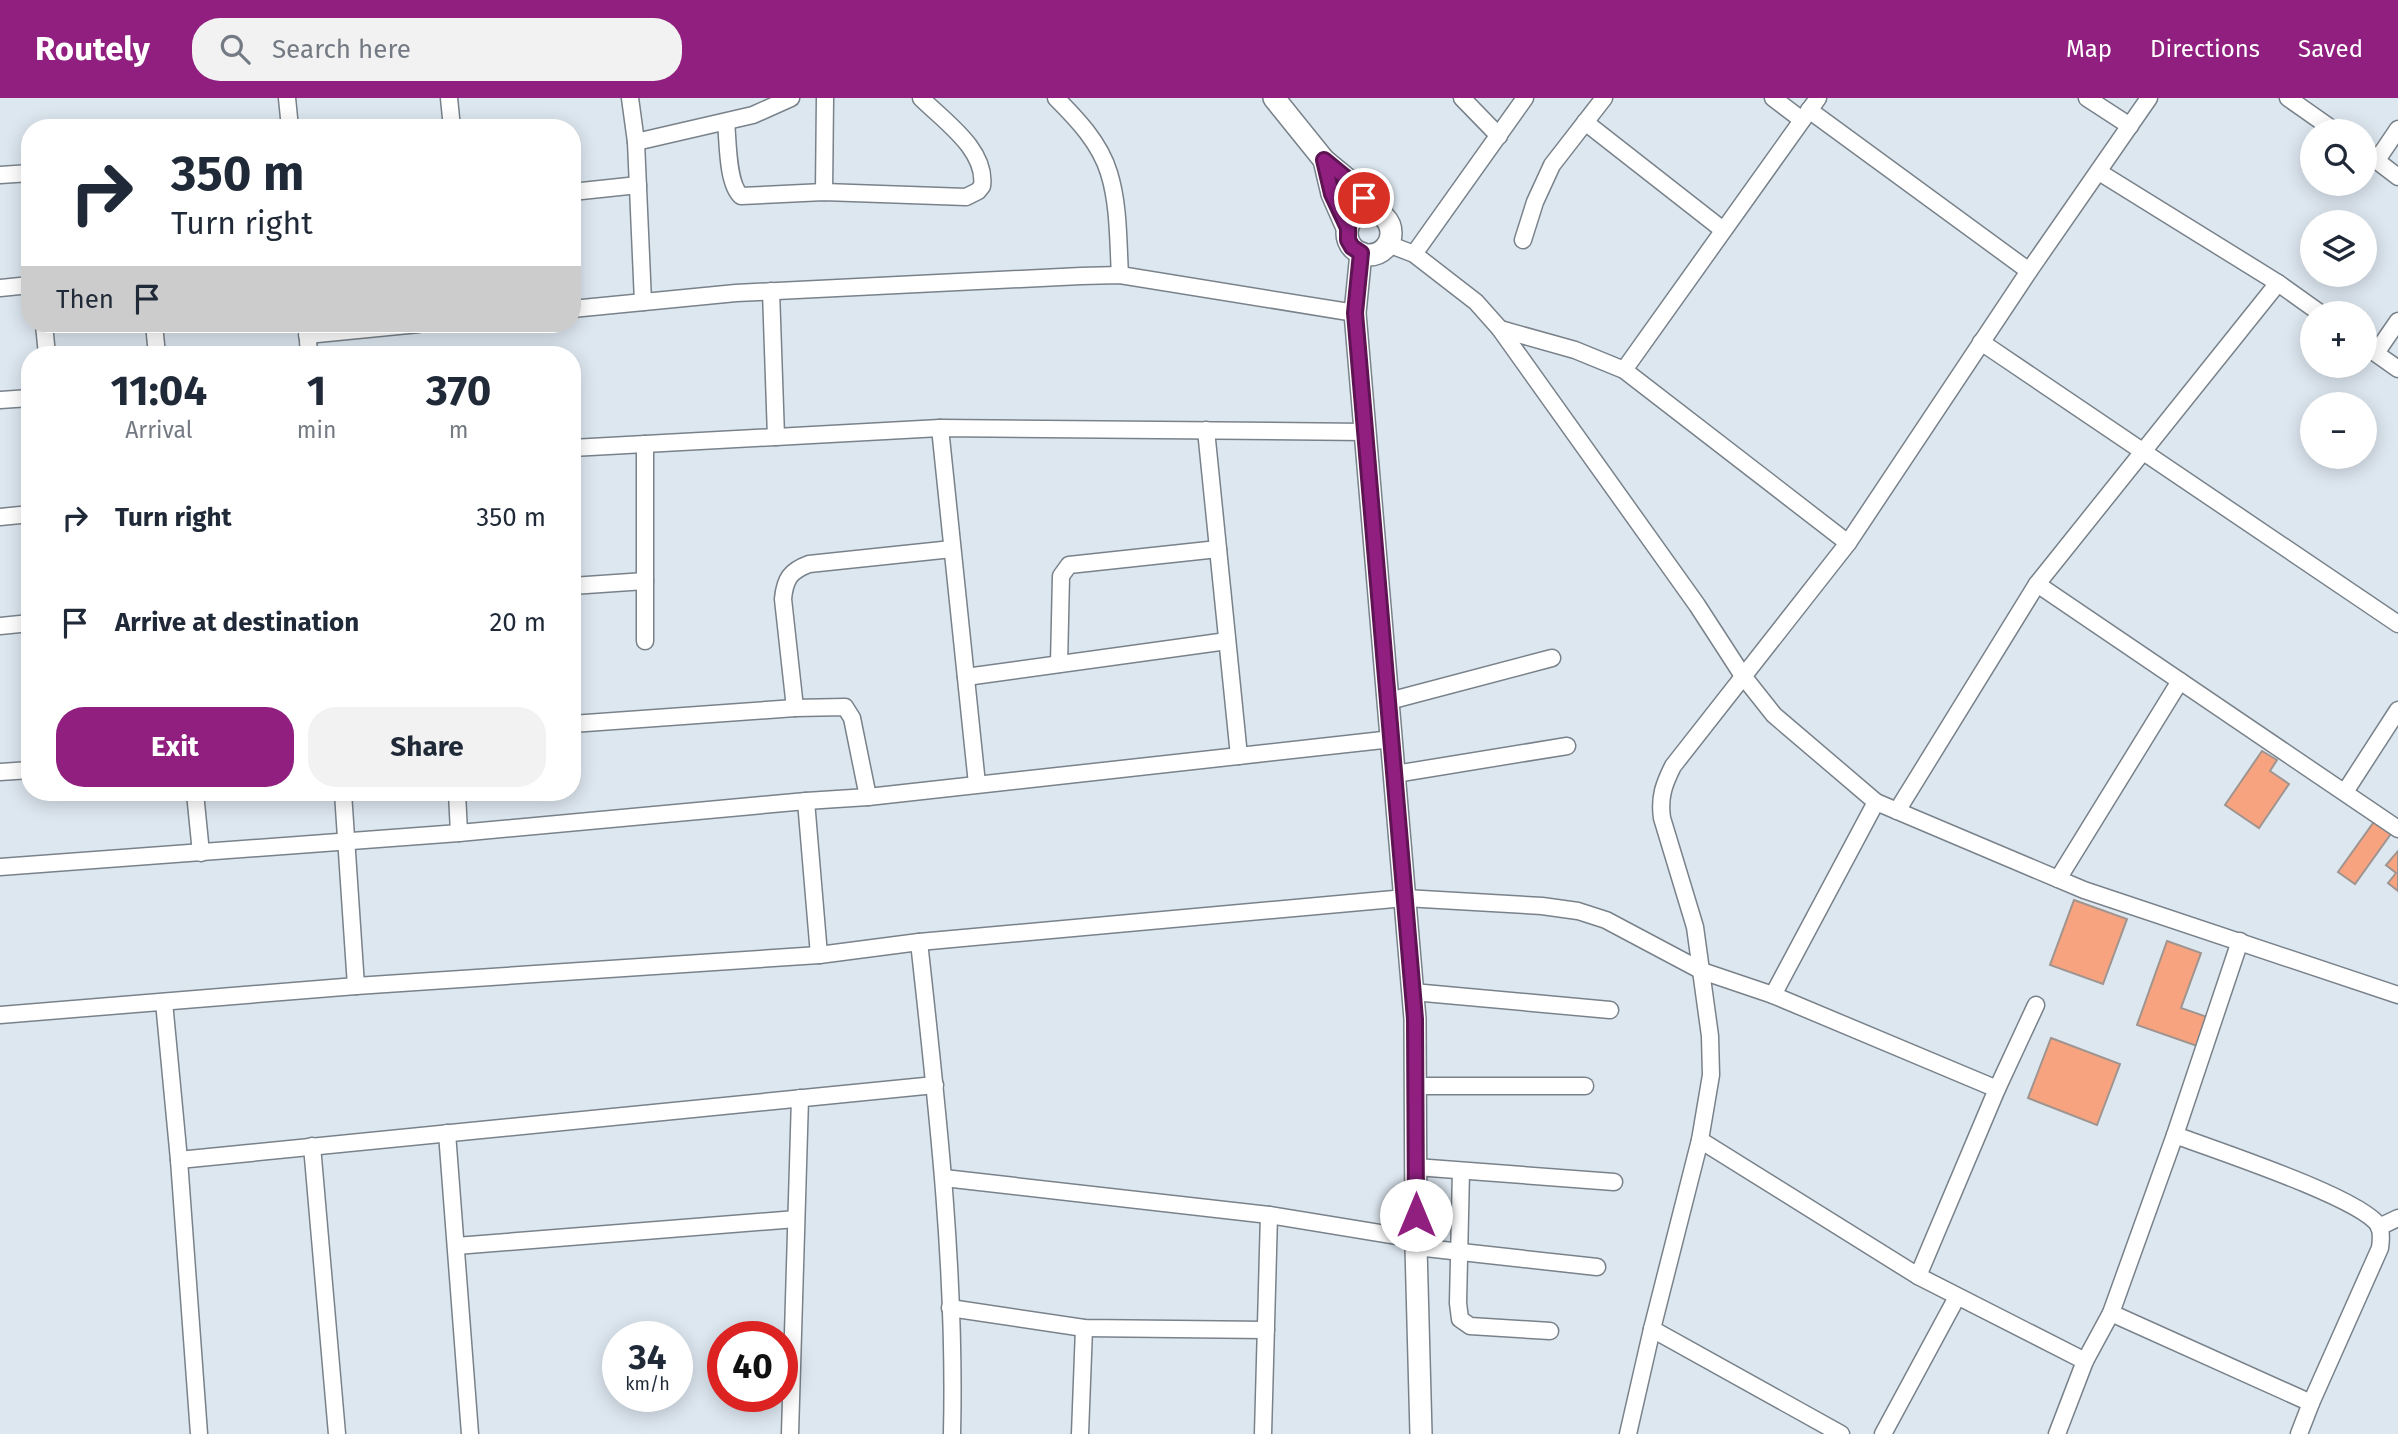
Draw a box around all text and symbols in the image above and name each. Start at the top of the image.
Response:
search box [192,18,682,81]
text: Routely [35,29,150,69]
icon: search [216,30,254,68]
text: Search here [272,34,411,65]
text: Map [2066,35,2112,63]
text: Directions [2150,35,2260,63]
text: Saved [2298,35,2363,63]
map controls [2300,119,2377,469]
button: search [2300,119,2377,196]
text: 350 m [171,144,304,203]
icon: right [56,147,147,238]
pin [1334,168,1394,228]
icon: arrive [1345,179,1383,217]
text: Turn right [171,204,313,242]
button: layers [2300,210,2377,287]
icon: arrive [128,280,166,318]
text: Then [56,284,114,315]
button: + [2300,301,2377,378]
text: 11:04 [111,366,207,416]
text: 1 [307,366,326,416]
text: 370 [426,366,491,416]
button: − [2300,392,2377,469]
text: Arrival [125,416,193,444]
text: min [297,416,336,444]
text: m [449,416,469,444]
icon: right [56,499,94,537]
text: Turn right [115,502,232,533]
text: 350 m [476,502,546,533]
icon: arrive [56,604,94,642]
text: Arrive at destination [115,607,359,638]
text: 20 m [489,607,546,638]
button: Exit [56,707,294,787]
button: Share [308,707,546,787]
position arrow [1379,1178,1453,1252]
speed limit sign: 40 [707,1321,798,1412]
text: 34 [629,1336,666,1378]
text: km/h [625,1373,670,1395]

